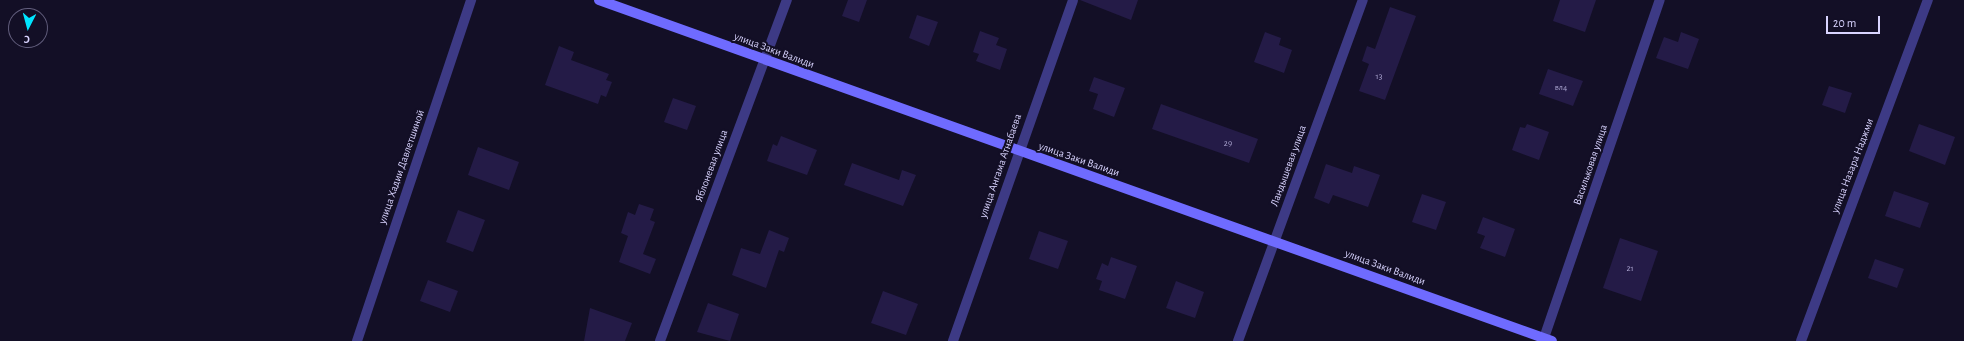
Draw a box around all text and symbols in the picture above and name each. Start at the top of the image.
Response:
north arrow [8,8,48,48]
scale bar [1828,8,1882,34]
text: 20 m [1833,17,1856,29]
street label: улица Заки Валиди [732,30,816,72]
text: С [23,34,30,45]
house number: 13 [1376,72,1382,82]
house number: вл4 [1555,83,1567,93]
street label: улица Хадии Давлетшиной [376,108,428,226]
street label: улица Ангама Атнабаева [977,112,1025,220]
street label: улица Назара Наджми [1829,117,1877,215]
street label: Васильковая улица [1571,123,1611,207]
street label: Ландышевая улица [1268,124,1310,208]
street label: Яблоневая улица [693,128,731,204]
house number: 29 [1224,139,1232,149]
street label: улица Заки Валиди [1037,140,1121,180]
street label: улица Заки Валиди [1343,247,1427,289]
house number: 21 [1626,264,1634,274]

